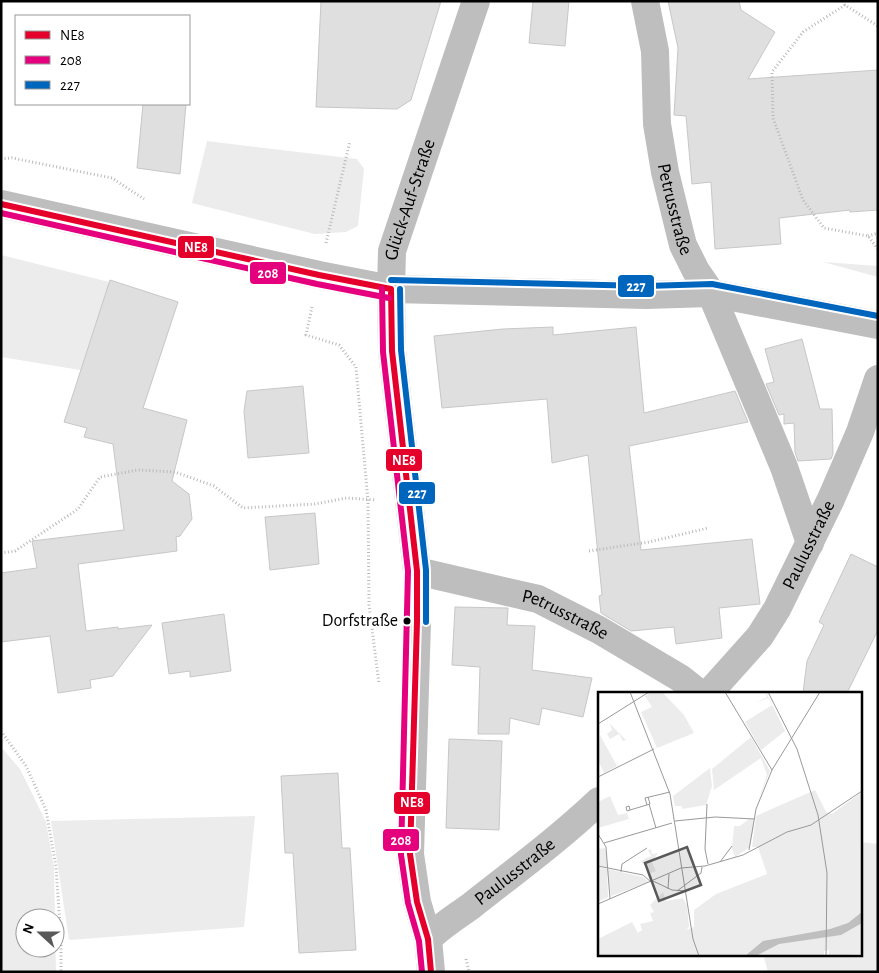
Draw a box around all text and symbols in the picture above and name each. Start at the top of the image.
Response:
legend [15,15,190,105]
text: NE8 [60,28,85,43]
text: 208 [60,53,82,68]
text: 227 [60,78,80,93]
street label: Glück-Auf-Straße [382,137,438,260]
street label: Petrusstraße [654,162,696,258]
line badge: NE8 [177,235,215,259]
text: NE8 [184,241,208,255]
line badge: 208 [249,261,287,285]
text: 208 [258,267,278,281]
line badge: 227 [617,274,655,298]
text: 227 [626,280,646,294]
line badge: NE8 [385,448,423,472]
text: NE8 [392,454,416,468]
line badge: 227 [398,481,436,505]
text: 227 [407,487,427,501]
street label: Paulusstraße [779,497,838,592]
street label: Petrusstraße [520,586,612,643]
place label: Dorfstraße [322,612,398,630]
marker: Dorfstraße [402,616,412,626]
inset map [598,692,862,956]
line badge: NE8 [393,791,431,815]
text: NE8 [400,796,424,810]
line badge: 208 [382,828,420,852]
text: 208 [391,834,411,848]
street label: Paulusstraße [471,834,559,909]
north arrow [15,908,65,958]
text: N [21,922,37,936]

